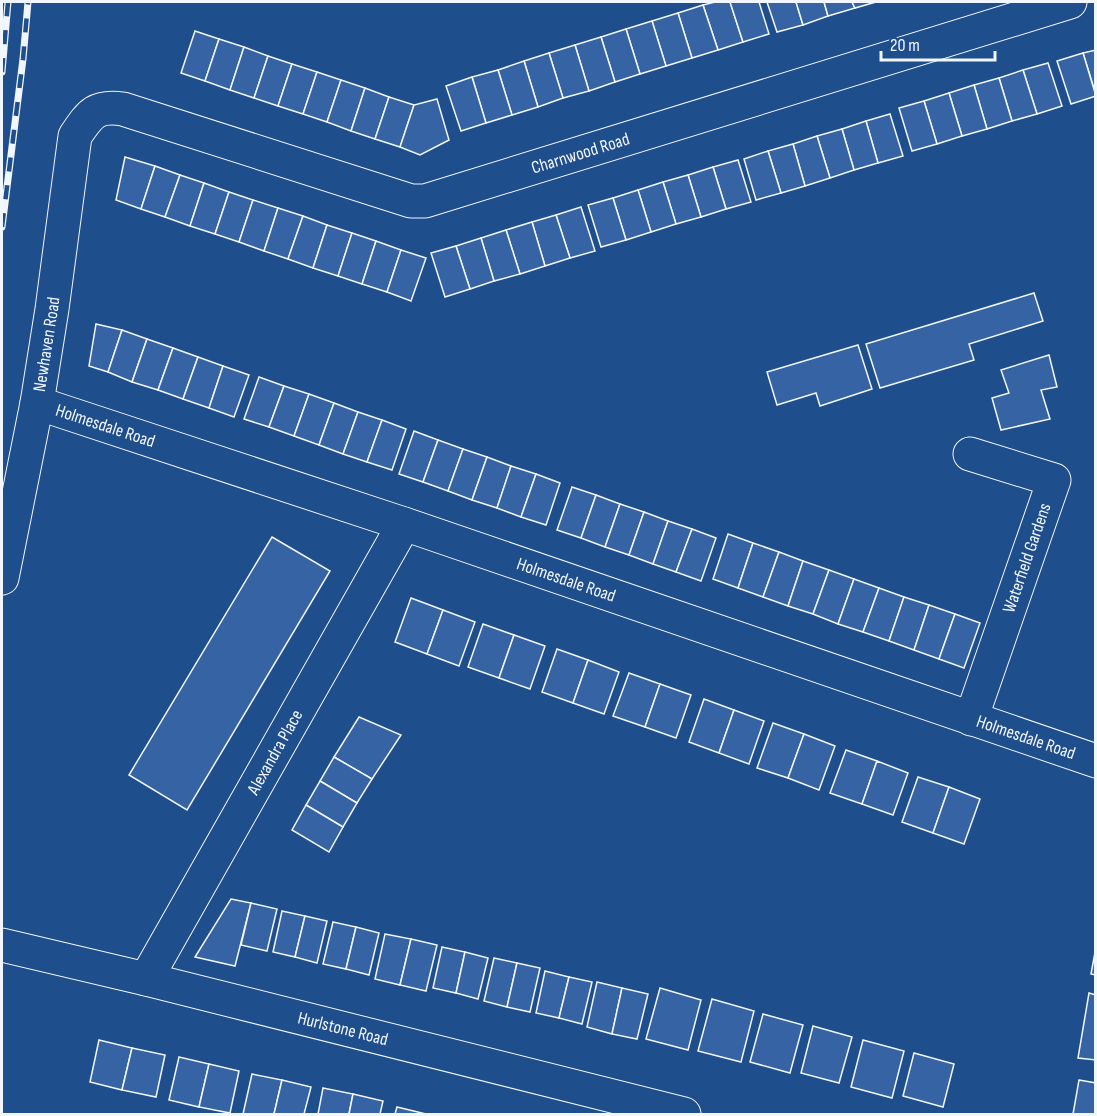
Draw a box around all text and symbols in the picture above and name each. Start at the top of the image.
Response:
scale bar [881,24,995,62]
text: 20 m [890,35,920,56]
street label: Charnwood Road [529,128,632,178]
street label: Newhaven Road [28,296,64,393]
street label: Holmesdale Road [53,399,158,452]
street label: Waterfield Gardens [998,500,1056,616]
street label: Holmesdale Road [514,553,619,606]
street label: Alexandra Place [242,706,307,799]
street label: Holmesdale Road [974,710,1078,764]
street label: Hurlstone Road [296,1007,390,1050]

